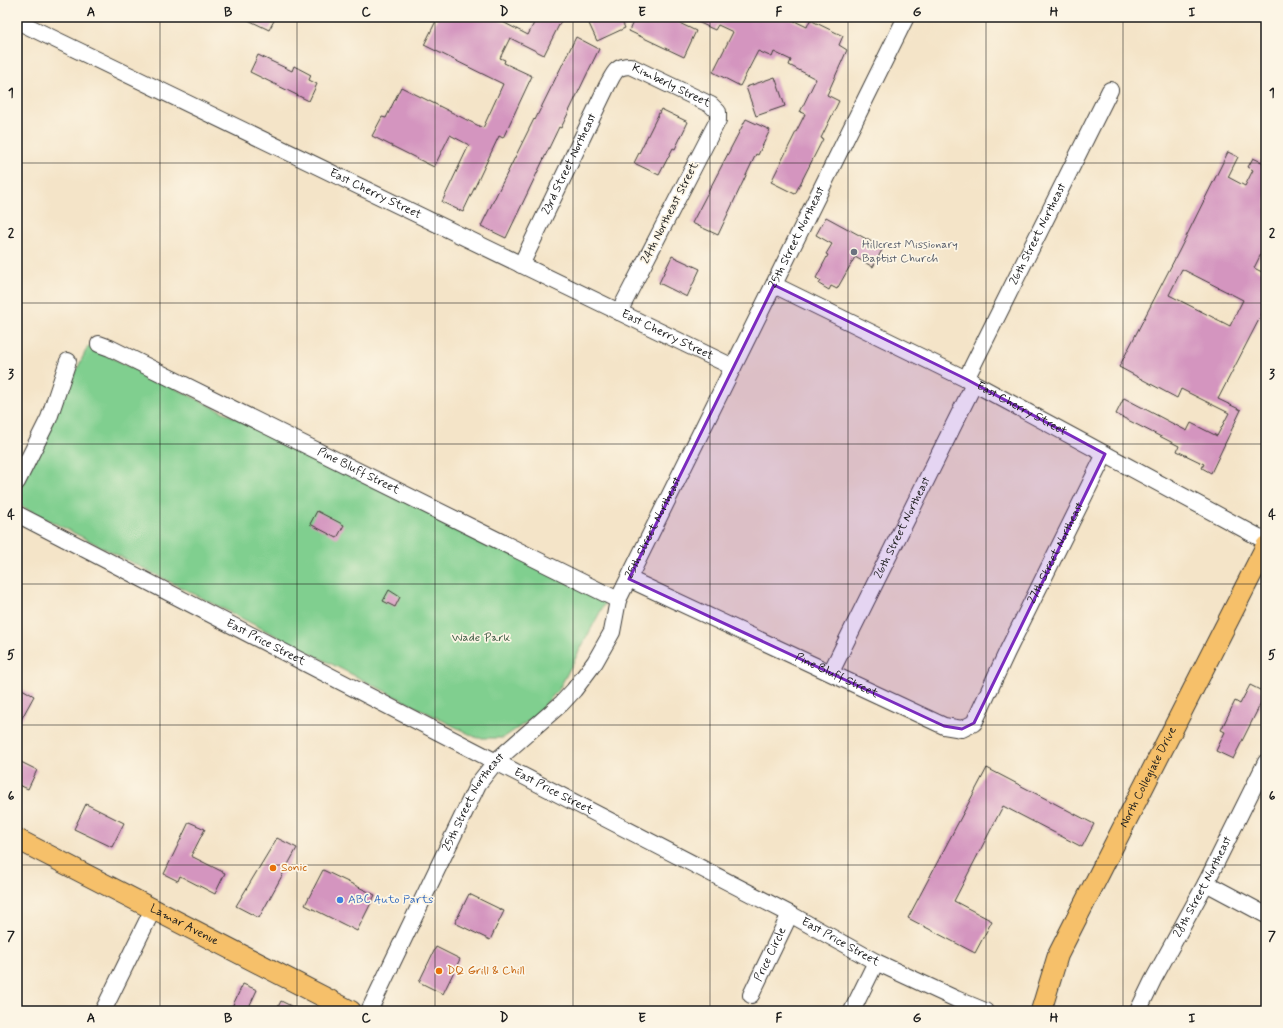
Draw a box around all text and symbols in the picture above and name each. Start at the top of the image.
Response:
text: A [87,4,95,21]
text: B [224,4,233,21]
text: C [361,4,371,21]
text: D [500,4,509,21]
text: E [638,4,646,21]
text: F [776,4,783,21]
text: G [913,4,922,21]
text: H [1050,4,1059,21]
text: I [1189,4,1196,21]
street label: Kimberly Street [629,60,713,112]
text: 1 [8,85,14,102]
text: 1 [1269,85,1275,102]
street label: 23rd Street Northeast [538,110,601,217]
street label: 24th Northeast Street [637,159,703,267]
street label: East Cherry Street [327,165,424,223]
street label: 26th Street Northeast [1006,180,1071,288]
street label: 25th Street Northeast [765,183,829,291]
text: 2 [8,225,15,242]
text: 2 [1269,225,1276,242]
place label: Hillcrest Missionary Baptist Church [862,237,958,267]
marker: Hillcrest Missionary Baptist Church [849,247,859,257]
street label: East Cherry Street [618,306,716,364]
text: 3 [8,366,14,383]
text: 3 [1269,366,1275,383]
street label: East Cherry Street [974,378,1070,440]
street label: Pine Bluff Street [315,444,402,498]
street label: 26th Street Northeast [871,473,935,581]
street label: 25th Street Northeast [622,474,686,582]
street label: 27th Street Northeast [1024,499,1088,606]
text: 4 [7,507,15,524]
text: 4 [1268,507,1276,524]
street label: East Price Street [223,616,308,670]
park label: Wade Park [452,630,511,646]
text: 5 [7,647,15,664]
text: 5 [1268,647,1276,664]
street label: Pine Bluff Street [792,650,881,702]
street label: North Collegiate Drive [1116,724,1181,830]
street label: 25th Street Northeast [439,749,508,854]
street label: East Price Street [511,764,596,819]
text: 6 [8,788,15,805]
text: 6 [1269,788,1276,805]
street label: 28th Street Northeast [1170,833,1236,940]
place label: Sonic [281,860,307,876]
marker: Sonic [268,863,278,873]
place label: ABC Auto Parts [348,892,433,908]
marker: ABC Auto Parts [335,895,345,905]
street label: Lamar Avenue [147,901,222,950]
street label: East Price Street [798,914,882,970]
street label: Price Circle [751,925,790,984]
text: 7 [7,928,15,945]
text: 7 [1268,928,1276,945]
place label: DQ Grill & Chill [447,963,525,979]
marker: DQ Grill & Chill [434,966,444,976]
text: A [87,1010,95,1027]
text: B [224,1010,233,1027]
text: C [361,1010,371,1027]
text: D [500,1010,509,1027]
text: E [638,1010,646,1027]
text: F [776,1010,783,1027]
text: G [913,1010,922,1027]
text: H [1050,1010,1059,1027]
text: I [1189,1010,1196,1027]

